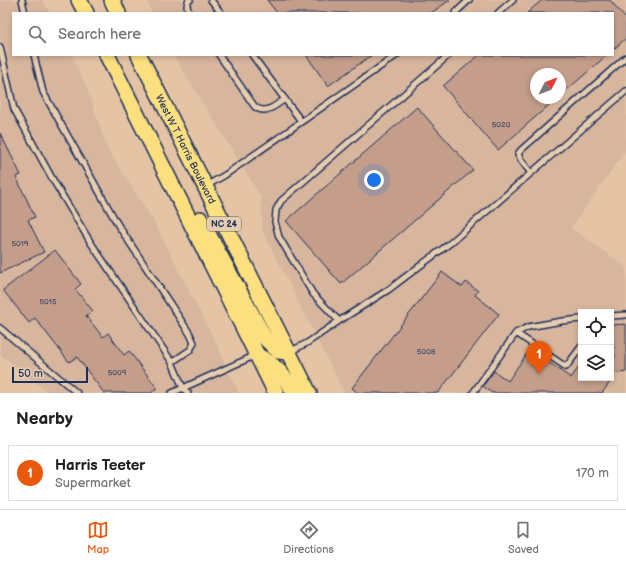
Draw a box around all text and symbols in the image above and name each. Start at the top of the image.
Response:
search box [12,12,614,56]
icon: search [26,23,48,45]
text: Search here [58,25,141,44]
north arrow [530,68,566,104]
street label: West W T Harris Boulevard [153,93,218,206]
house number: 5020 [492,120,511,129]
your location [364,170,384,190]
road number: NC 24 [207,217,241,231]
house number: 5019 [11,239,29,248]
house number: 5015 [40,297,57,306]
map controls [578,309,614,381]
button: locate [578,309,614,345]
pin: 1 [526,341,552,374]
button: layers [578,345,614,381]
house number: 5008 [417,347,436,356]
scale bar [12,365,88,384]
text: 50 m [18,367,43,380]
house number: 5009 [108,368,127,377]
text: Nearby [16,409,73,429]
text: Harris Teeter [55,456,145,475]
text: 1 [27,465,33,481]
text: 170 m [576,465,609,481]
text: Supermarket [55,475,131,491]
tab: Map [87,519,109,556]
tab: Directions [283,519,334,556]
tab: Saved [508,519,539,556]

